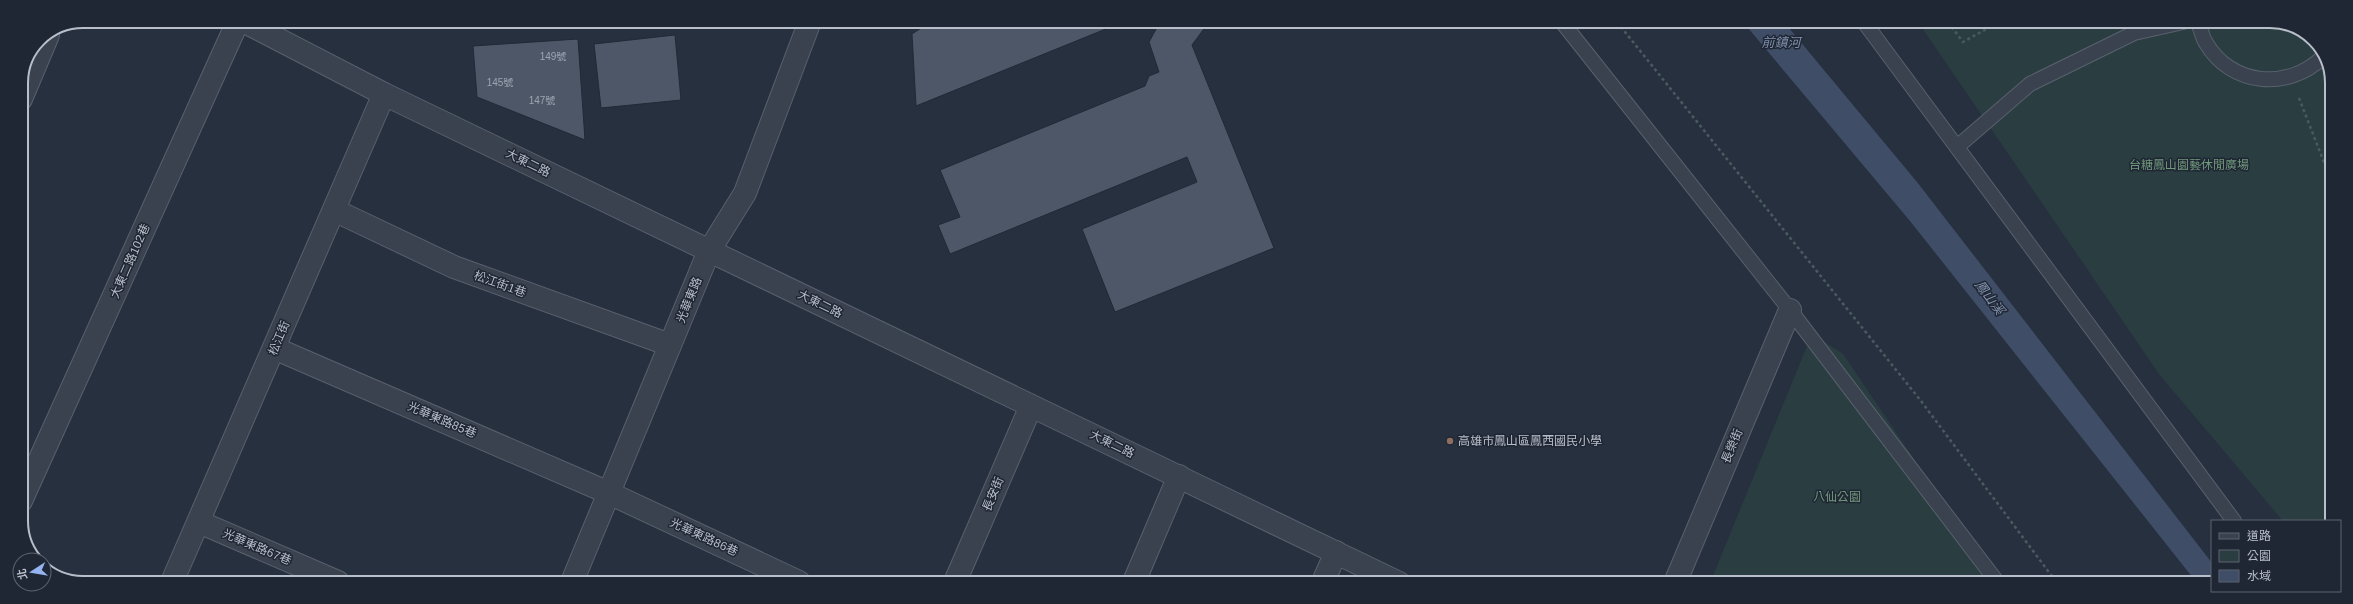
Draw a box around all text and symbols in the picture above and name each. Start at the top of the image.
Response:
water label: 前鎮河 [1761,35,1803,50]
house number: 149號 [540,51,566,62]
house number: 145號 [487,77,513,88]
house number: 147號 [529,95,555,106]
street label: 大東二路 [503,146,553,180]
park label: 台糖鳳山園藝休閒廣場 [2129,158,2249,172]
street label: 大東二路102巷 [107,222,153,300]
street label: 松江街1巷 [472,268,528,300]
street label: 光華東路 [674,275,704,325]
water label: 鳳山溪 [1972,277,2009,319]
street label: 大東二路 [795,287,845,321]
street label: 松江街 [266,319,292,357]
street label: 光華東路85巷 [406,399,478,441]
street label: 大東二路 [1087,427,1137,461]
street label: 長榮街 [1719,427,1745,465]
place label: 高雄市鳳山區鳳西國民小學 [1458,434,1602,448]
marker: 高雄市鳳山區鳳西國民小學 [1445,436,1455,446]
street label: 長安街 [980,475,1006,513]
park label: 八仙公園 [1813,490,1861,504]
street label: 光華東路86巷 [668,515,740,559]
legend [2211,520,2341,592]
street label: 光華東路67巷 [221,526,293,568]
text: 道路 [2247,529,2271,543]
text: 公園 [2247,549,2271,563]
north arrow [12,552,52,592]
text: 北 [15,567,29,581]
text: 水域 [2247,569,2271,583]

